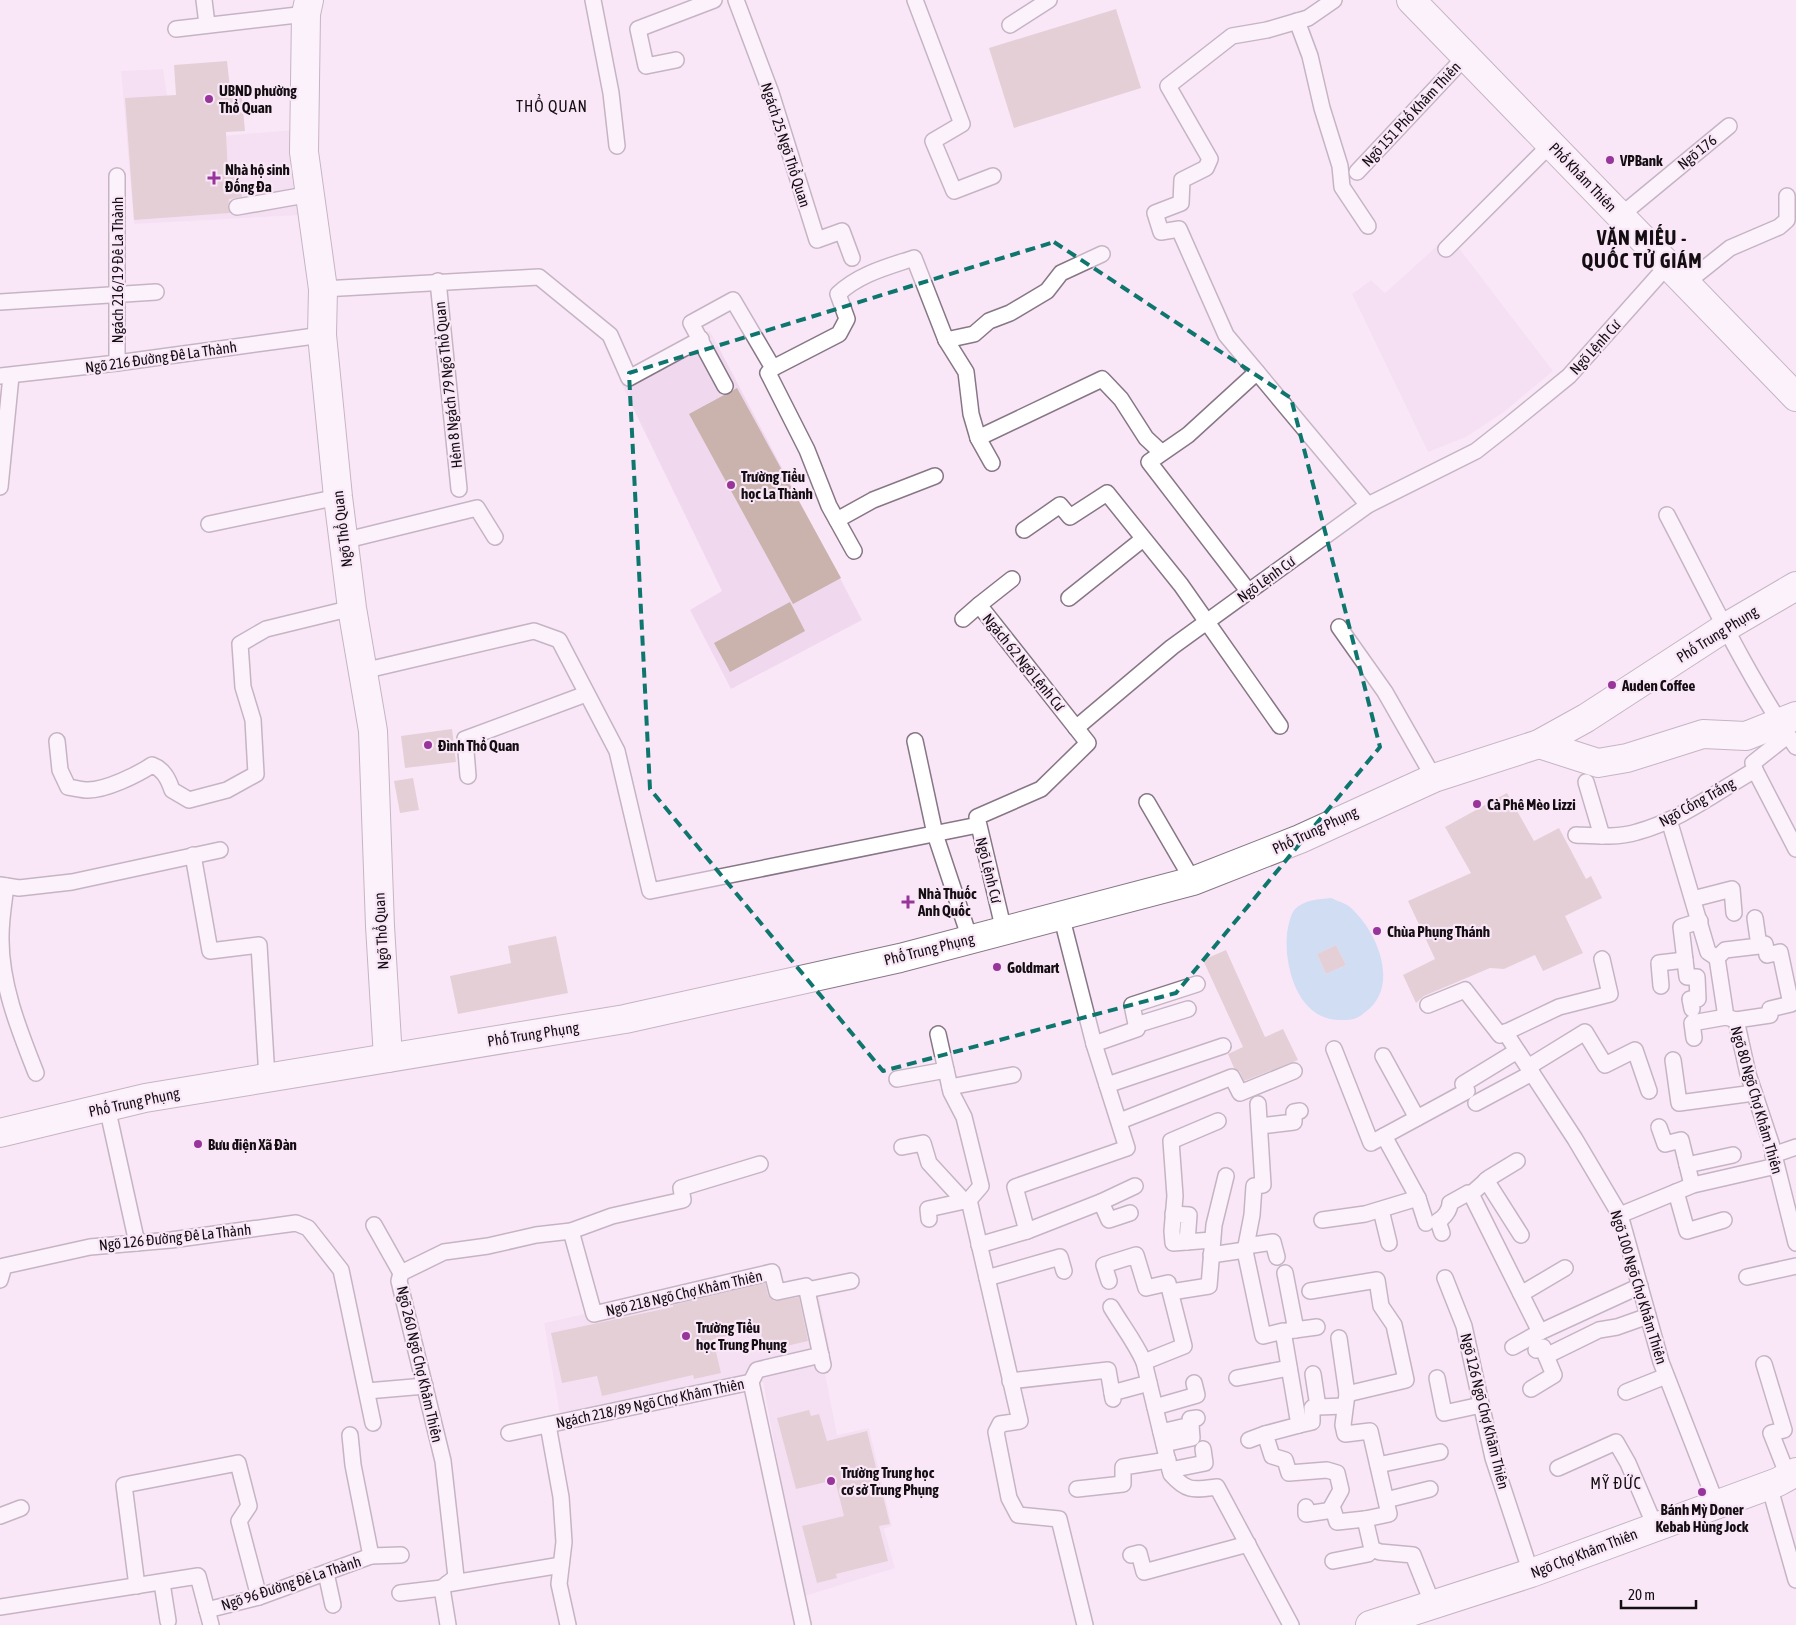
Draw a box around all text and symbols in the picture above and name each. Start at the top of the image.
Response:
street label: Ngõ 151 Phố Khâm Thiên [1358,58,1464,170]
street label: Ngách 25 Ngõ Thổ Quan [758,81,814,209]
place label: UBND phường Thổ Quan [219,82,297,116]
marker: UBND phường Thổ Quan [203,93,215,105]
district label: THỔ QUAN [516,94,588,115]
street label: Ngõ 176 [1674,131,1720,173]
street label: Phố Khâm Thiên [1546,139,1620,215]
place label: VPBank [1619,152,1663,169]
marker: VPBank [1604,154,1616,166]
place label: Nhà hộ sinh Đống Đa [225,161,290,195]
marker: Nhà hộ sinh Đống Đa [207,171,221,185]
street label: Ngách 216/19 Đê La Thành [109,197,126,343]
district label: VĂN MIẾU - QUỐC TỬ GIÁM [1581,224,1703,272]
street label: Hẻm 8 Ngách 79 Ngõ Thổ Quan [431,301,465,469]
street label: Ngõ Lệnh Cư [1566,316,1624,378]
street label: Ngõ 216 Đường Đê La Thành [84,338,238,376]
place label: Trường Tiểu học La Thành [741,468,813,502]
marker: Trường Tiểu học La Thành [725,479,737,491]
street label: Ngõ Thổ Quan [329,490,355,568]
street label: Ngõ Lệnh Cư [1234,552,1299,606]
street label: Phố Trung Phụng [1673,602,1761,666]
street label: Ngách 62 Ngõ Lệnh Cư [980,610,1069,715]
place label: Auden Coffee [1621,677,1696,694]
marker: Auden Coffee [1606,679,1618,691]
place label: Đình Thổ Quan [438,737,519,754]
marker: Đình Thổ Quan [422,739,434,751]
street label: Ngõ Cống Trắng [1656,774,1738,830]
place label: Cà Phê Mèo Lizzi [1487,796,1576,813]
marker: Cà Phê Mèo Lizzi [1471,798,1483,810]
street label: Phố Trung Phụng [1270,803,1361,857]
street label: Ngõ Lệnh Cư [973,835,1006,905]
place label: Nhà Thuốc Anh Quốc [917,885,977,919]
street label: Ngõ Thổ Quan [370,892,392,970]
marker: Nhà Thuốc Anh Quốc [902,896,914,908]
place label: Chùa Phụng Thánh [1387,923,1490,940]
marker: Chùa Phụng Thánh [1371,925,1383,937]
street label: Phố Trung Phụng [882,929,976,968]
place label: Goldmart [1007,959,1060,976]
marker: Goldmart [991,961,1003,973]
street label: Phố Trung Phụng [486,1018,581,1050]
street label: Ngõ 80 Ngõ Chợ Khâm Thiên [1728,1024,1786,1176]
street label: Phố Trung Phụng [87,1084,182,1120]
place label: Bưu điện Xã Đàn [208,1136,297,1153]
marker: Bưu điện Xã Đàn [192,1138,204,1150]
street label: Ngõ 100 Ngõ Chợ Khâm Thiên [1607,1208,1671,1366]
street label: Ngõ 126 Đường Đê La Thành [98,1221,252,1253]
street label: Ngõ 218 Ngõ Chợ Khâm Thiên [604,1267,764,1319]
street label: Ngõ 260 Ngõ Chợ Khâm Thiên [394,1284,446,1444]
place label: Trường Tiểu học Trung Phụng [696,1319,787,1353]
marker: Trường Tiểu học Trung Phụng [680,1330,692,1342]
street label: Ngõ 126 Ngõ Chợ Khâm Thiên [1457,1331,1513,1491]
street label: Ngách 218/89 Ngõ Chợ Khâm Thiên [554,1375,746,1431]
place label: Trường Trung học cơ sở Trung Phụng [841,1464,939,1498]
district label: MỸ ĐỨC [1590,1474,1642,1492]
marker: Trường Trung học cơ sở Trung Phụng [825,1475,837,1487]
marker: Bánh Mỳ Doner Kebab Hùng Jock [1696,1486,1708,1498]
place label: Bánh Mỳ Doner Kebab Hùng Jock [1656,1501,1749,1535]
street label: Ngõ Chợ Khâm Thiên [1528,1525,1640,1581]
street label: Ngõ 96 Đường Đê La Thành [219,1552,363,1614]
scale bar [1621,1578,1696,1610]
text: 20 m [1628,1586,1655,1603]

